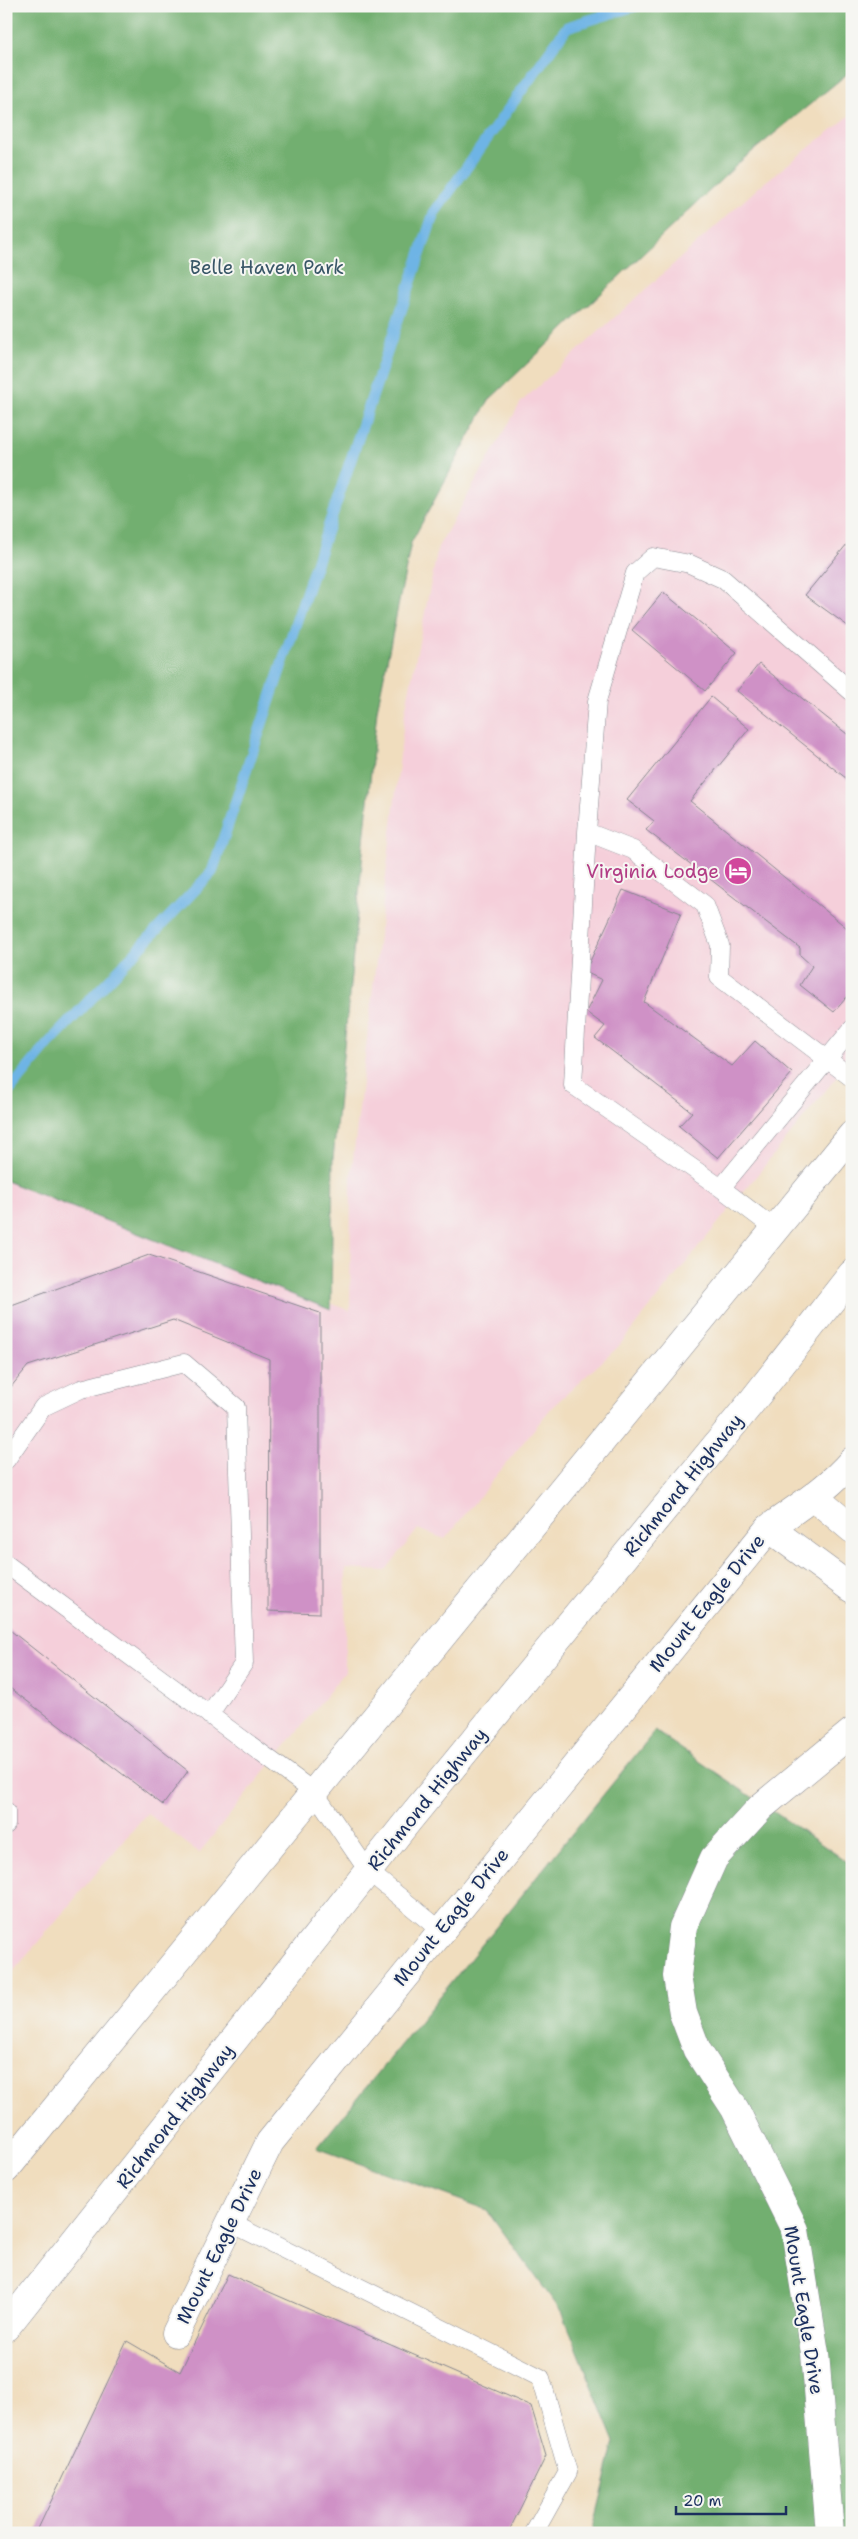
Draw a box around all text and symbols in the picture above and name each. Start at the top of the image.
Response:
park label: Belle Haven Park [190,255,344,280]
hotel icon: Virginia Lodge [723,856,753,886]
place label: Virginia Lodge [586,859,719,884]
street label: Richmond Highway [617,1408,749,1562]
street label: Mount Eagle Drive [644,1529,770,1677]
street label: Richmond Highway [361,1722,493,1876]
street label: Mount Eagle Drive [388,1843,514,1991]
street label: Richmond Highway [111,2038,239,2194]
street label: Mount Eagle Drive [170,2164,268,2328]
street label: Mount Eagle Drive [778,2224,830,2396]
scale bar [676,2484,786,2516]
text: 20 m [683,2491,722,2511]

